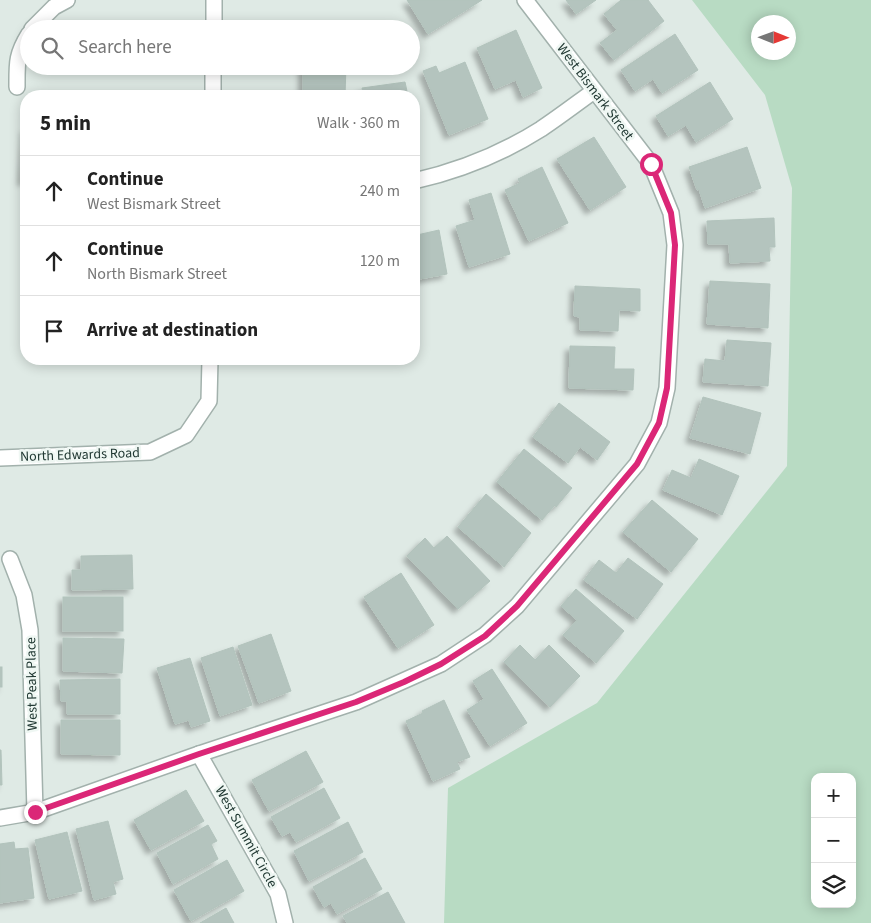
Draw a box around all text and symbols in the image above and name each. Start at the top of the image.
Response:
north arrow [751,15,796,60]
search box [20,20,420,75]
icon: search [38,34,66,62]
text: Search here [78,34,172,61]
street label: West Bismark Street [552,39,638,145]
text: 5 min [40,108,91,138]
text: Walk · 360 m [317,112,400,134]
route start [640,153,663,176]
text: Continue [87,166,164,193]
icon: ahead [40,177,68,205]
text: 240 m [360,180,400,202]
text: West Bismark Street [87,193,221,215]
text: Continue [87,236,164,263]
icon: ahead [40,247,68,275]
text: 120 m [360,250,400,272]
text: North Bismark Street [87,263,227,285]
icon: arrive [40,317,68,345]
text: Arrive at destination [87,317,258,344]
street label: North Edwards Road [20,443,140,467]
street label: West Peak Place [21,637,43,731]
map controls [811,773,856,908]
button: + [811,773,856,818]
street label: West Summit Circle [210,783,282,891]
route end [24,801,47,824]
button: − [811,818,856,863]
button: layers [811,863,856,908]

